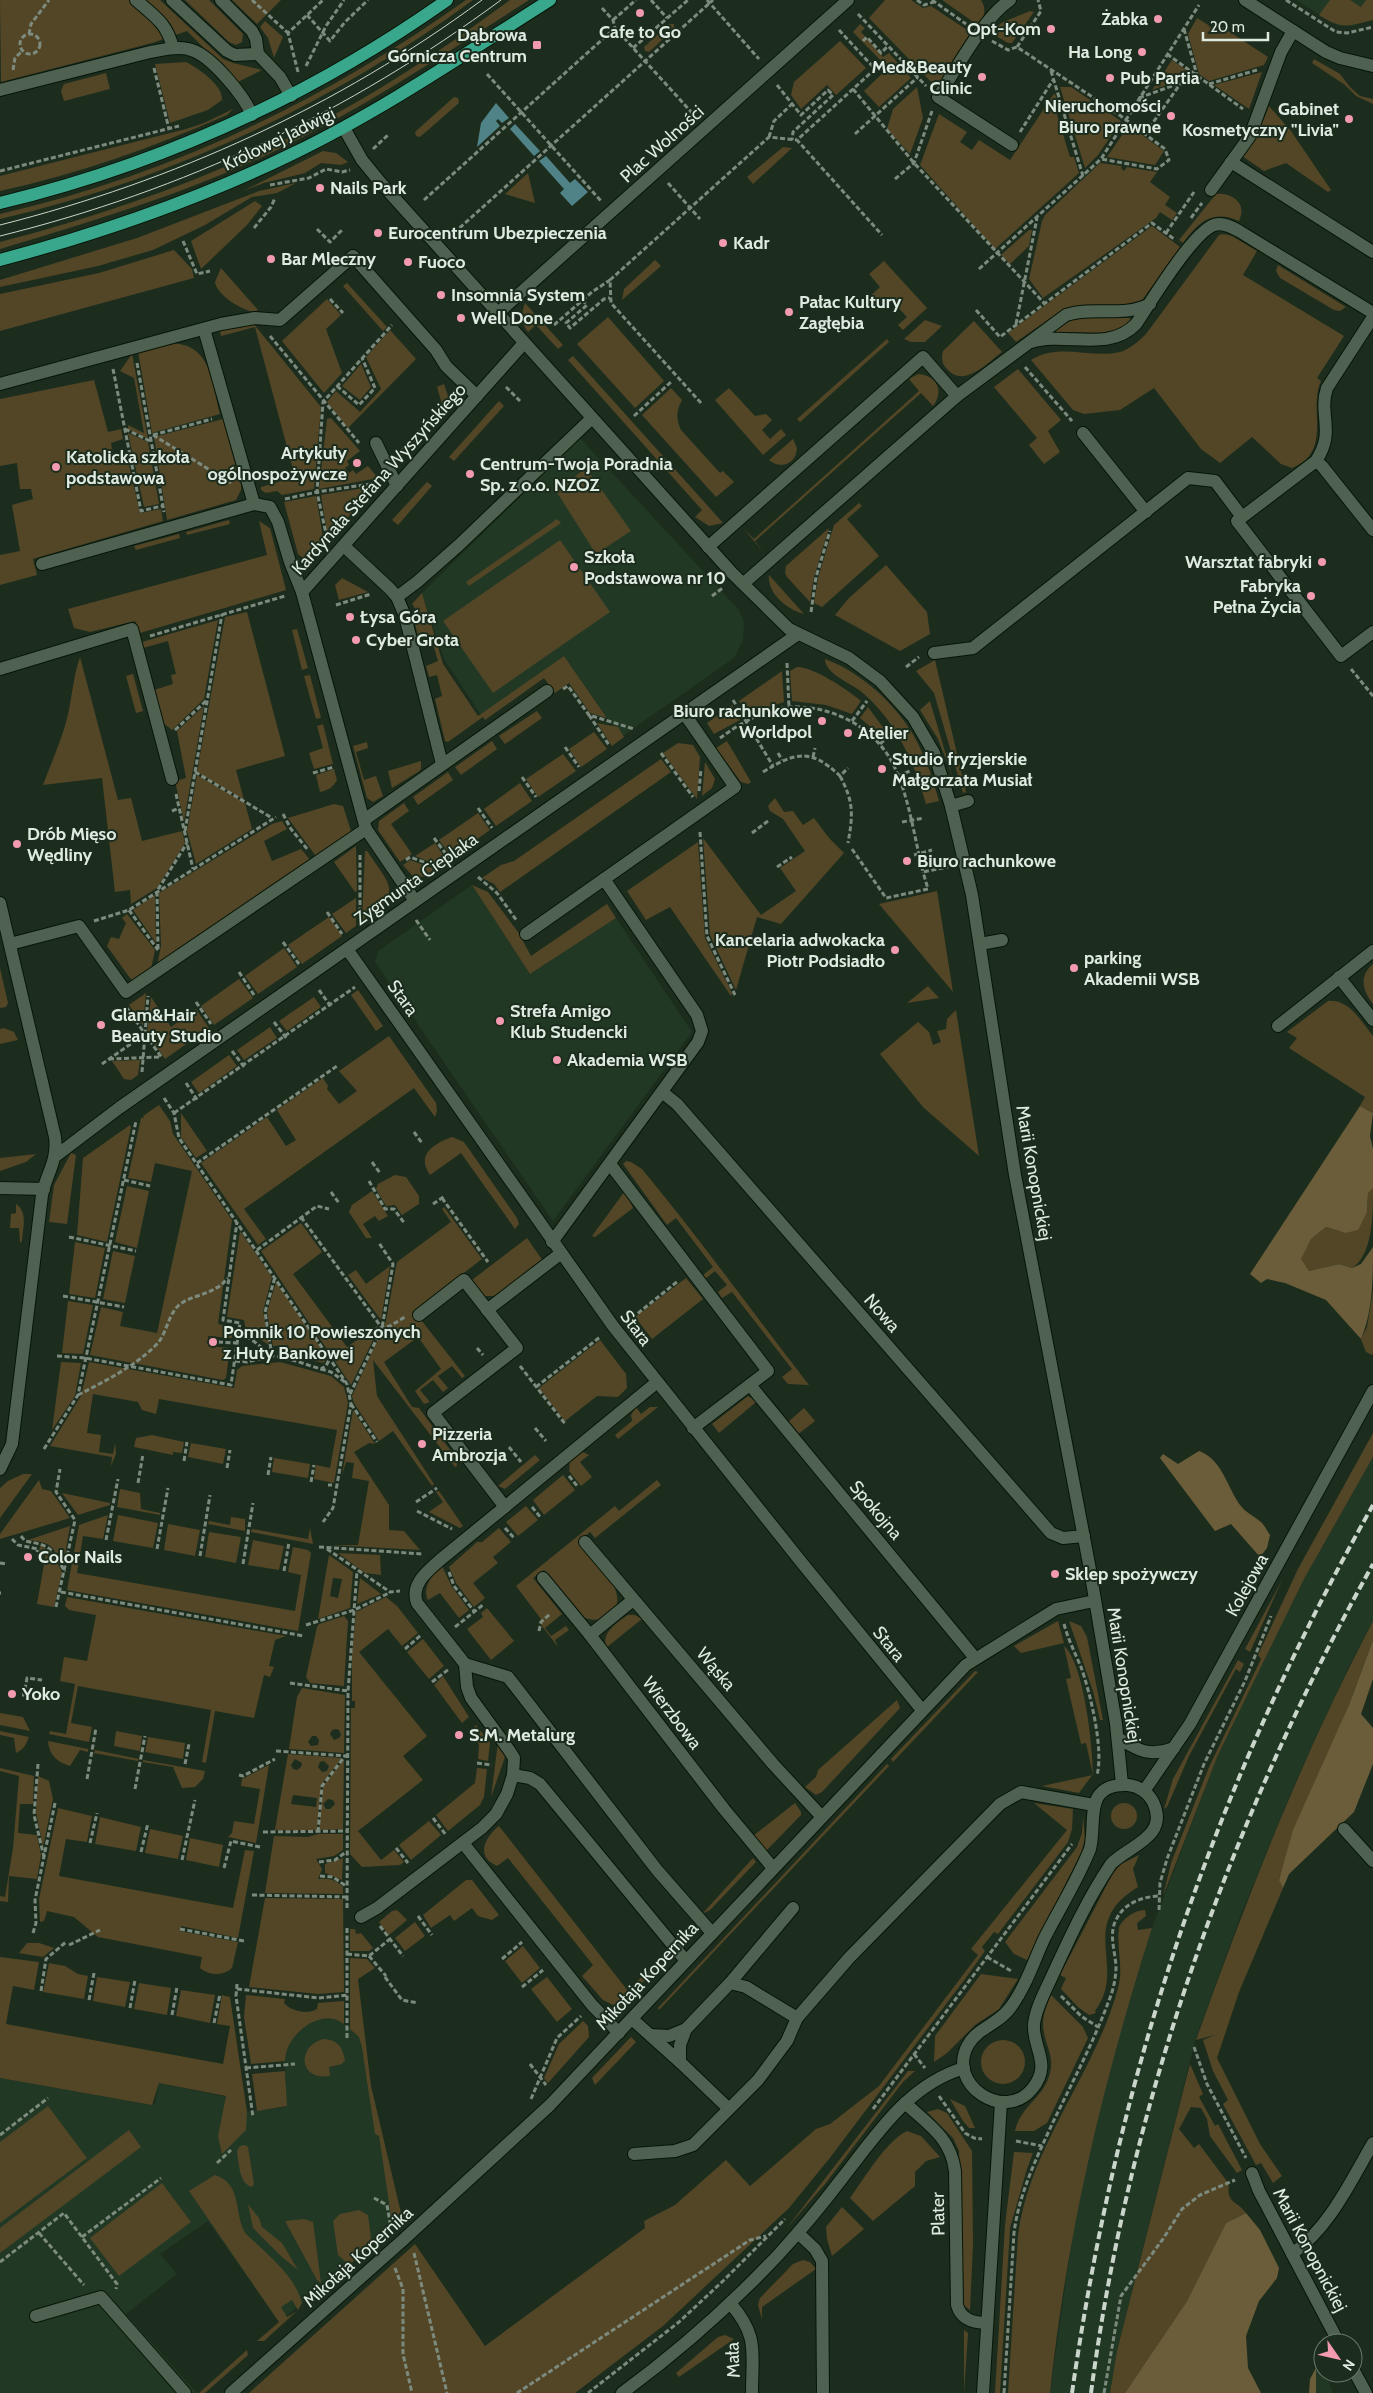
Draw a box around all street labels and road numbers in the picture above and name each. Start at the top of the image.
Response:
street label: Plac Wolności [616,101,708,187]
street label: Królowej Jadwigi [219,102,339,176]
street label: Kardynała Stefana Wyszyńskiego [287,379,471,579]
street label: Zygmunta Cieplaka [350,828,482,930]
street label: Stara [383,976,423,1021]
street label: Marii Konopnickiej [1011,1104,1057,1242]
street label: Nowa [859,1289,905,1337]
street label: Stara [615,1306,657,1351]
street label: Spokojna [845,1476,907,1544]
street label: Kolejowa [1221,1550,1273,1620]
street label: Marii Konopnickiej [1102,1606,1146,1744]
street label: Stara [868,1622,910,1666]
street label: Wąska [692,1643,741,1695]
street label: Wierzbowa [637,1672,707,1754]
street label: Mikołaja Kopernika [591,1917,703,2035]
street label: Marii Konopnickiej [1268,2184,1352,2316]
street label: Plater [927,2192,949,2236]
street label: Mikołaja Kopernika [299,2202,418,2312]
street label: Mała [721,2341,745,2378]

